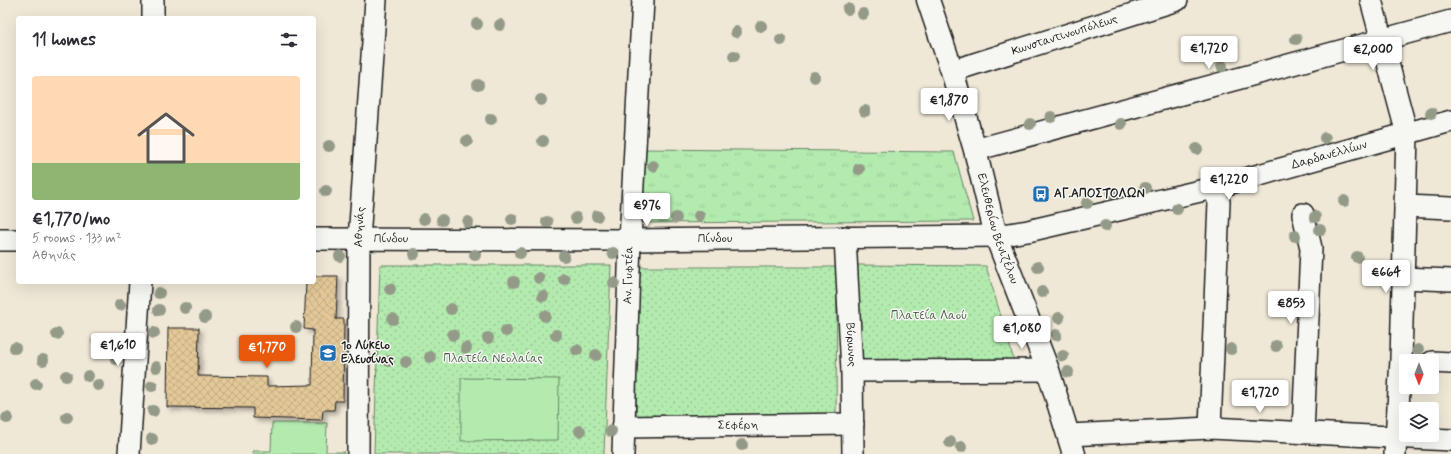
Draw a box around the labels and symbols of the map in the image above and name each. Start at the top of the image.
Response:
street label: Κωνσταντινουπόλεως [1010,11,1119,60]
pin: €1,720 [1176,36,1242,70]
pin: €2,000 [1340,37,1406,71]
pin: €1,870 [916,88,982,122]
street label: Δαρδανελλίων [1289,137,1369,174]
pin: €1,220 [1196,167,1262,201]
street label: Ελευθερίου Βενιζέλου [973,172,1022,287]
bus stop icon: ΑΓ.ΑΠΟΣΤΟΛΩΝ [1031,184,1051,204]
place label: ΑΓ.ΑΠΟΣΤΟΛΩΝ [1054,186,1145,202]
pin: €976 [623,193,671,227]
street label: Αθηνάς [351,206,369,247]
street label: Πίνδου [374,231,409,247]
street label: Πίνδου [698,231,733,247]
street label: Αν. Γυφτέα [620,245,638,305]
pin: €664 [1362,260,1410,294]
pin: €853 [1267,291,1315,325]
park label: Πλατεία Λαού [891,308,967,324]
pin: €1,080 [989,316,1055,350]
street label: Βύρωνος [841,322,860,367]
pin: €1,610 [85,333,151,367]
pin: €1,770 [234,335,300,369]
place label: 1ο Λύκειο Ελευσίνας [341,338,394,368]
school or university icon: 1ο Λύκειο Ελευσίνας [318,343,338,363]
park label: Πλατεία Νεολαίας [443,351,543,367]
north arrow [1399,354,1439,394]
pin: €1,720 [1227,380,1293,414]
street label: Σεφέρη [718,416,759,434]

